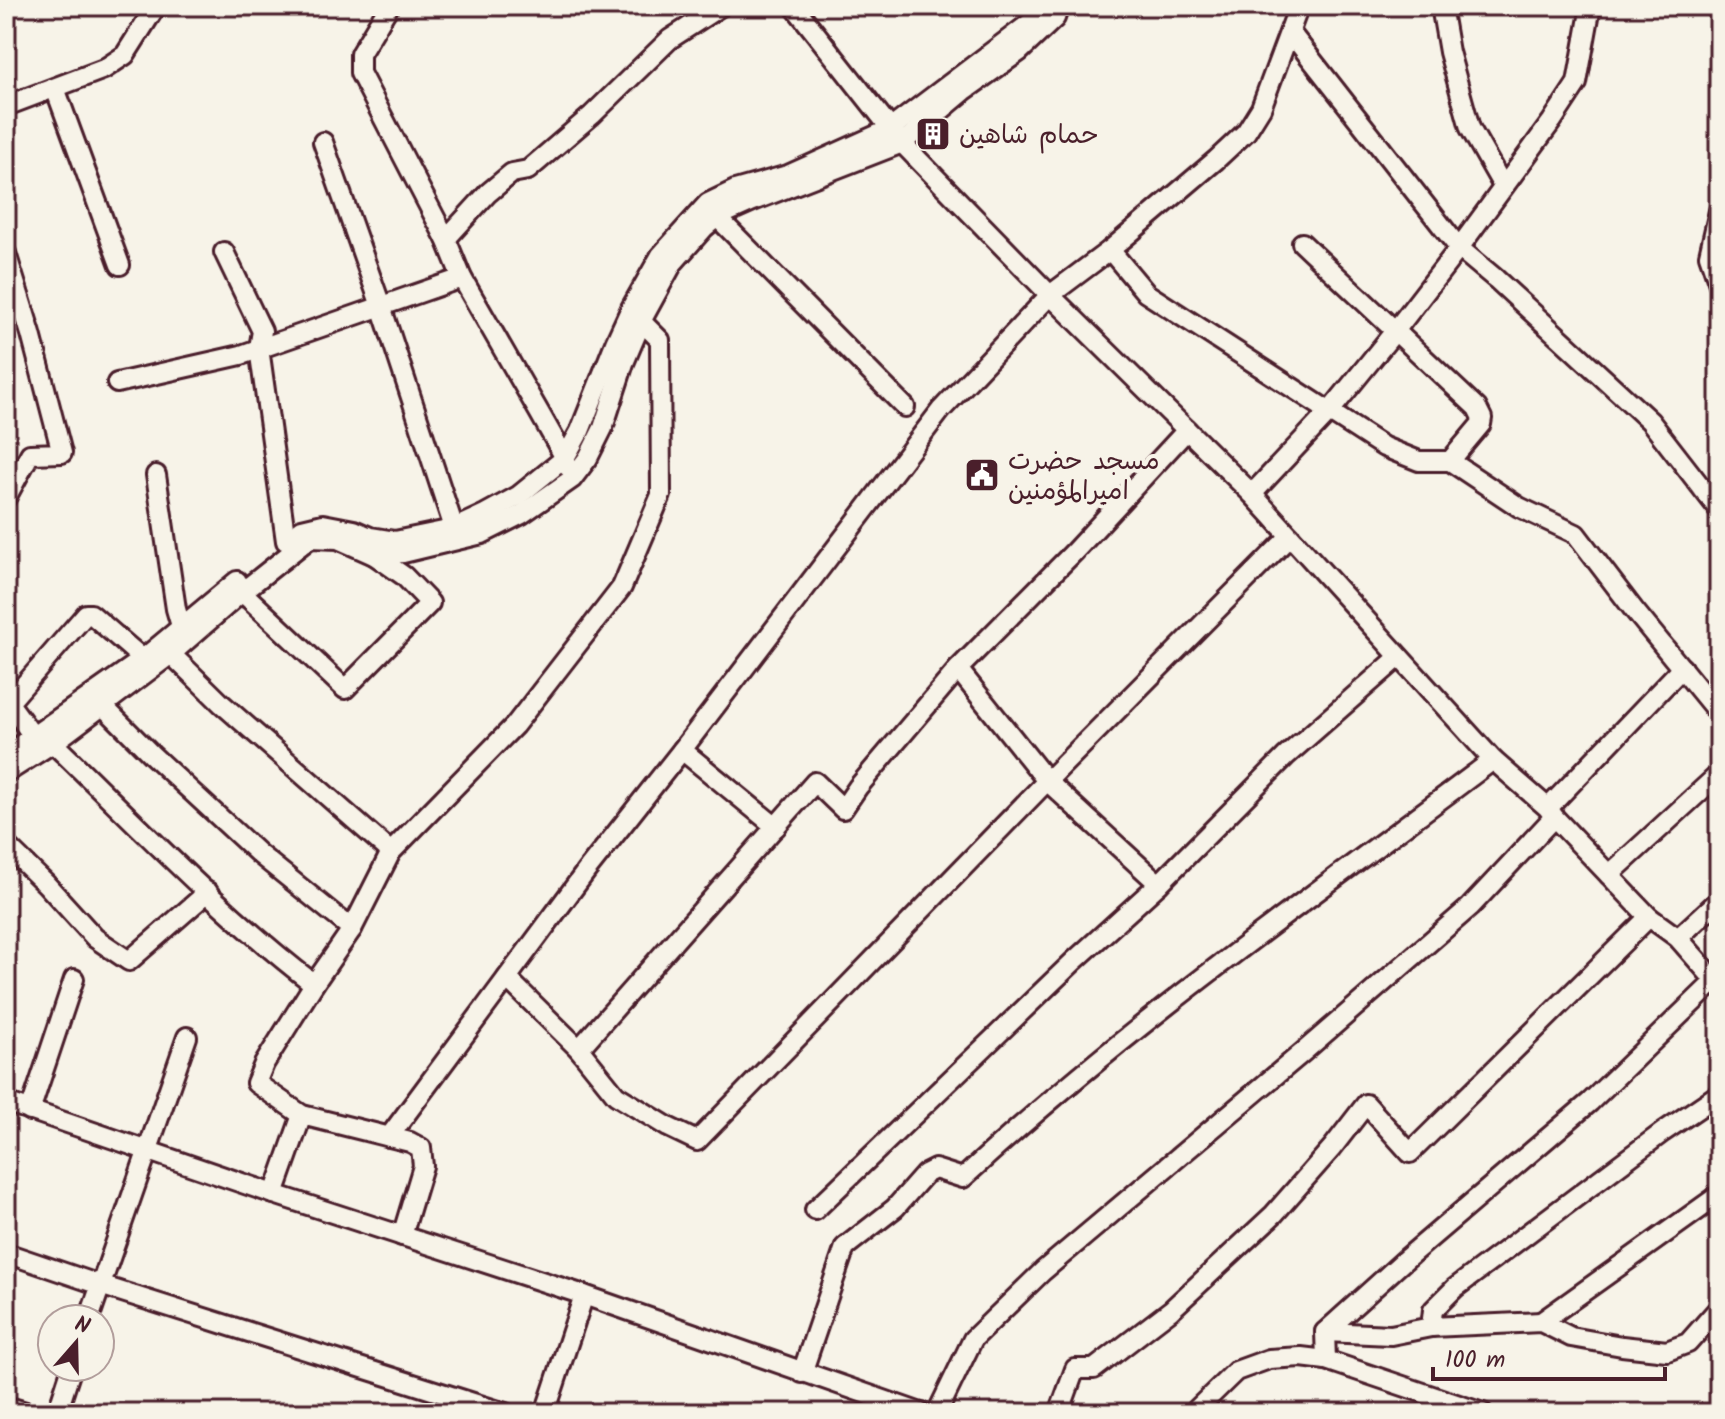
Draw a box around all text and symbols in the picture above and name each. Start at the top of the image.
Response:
building icon: حمام شاهین [914,115,952,153]
place label: حمام شاهین [959,115,1098,157]
place label: مسجد حضرت امیرالمؤمنین [1008,441,1160,513]
public building icon: مسجد حضرت امیرالمؤمنین [963,456,1001,494]
north arrow [36,1303,116,1383]
text: N [69,1308,95,1345]
scale bar [1433,1331,1665,1381]
text: 100 m [1445,1341,1505,1380]

